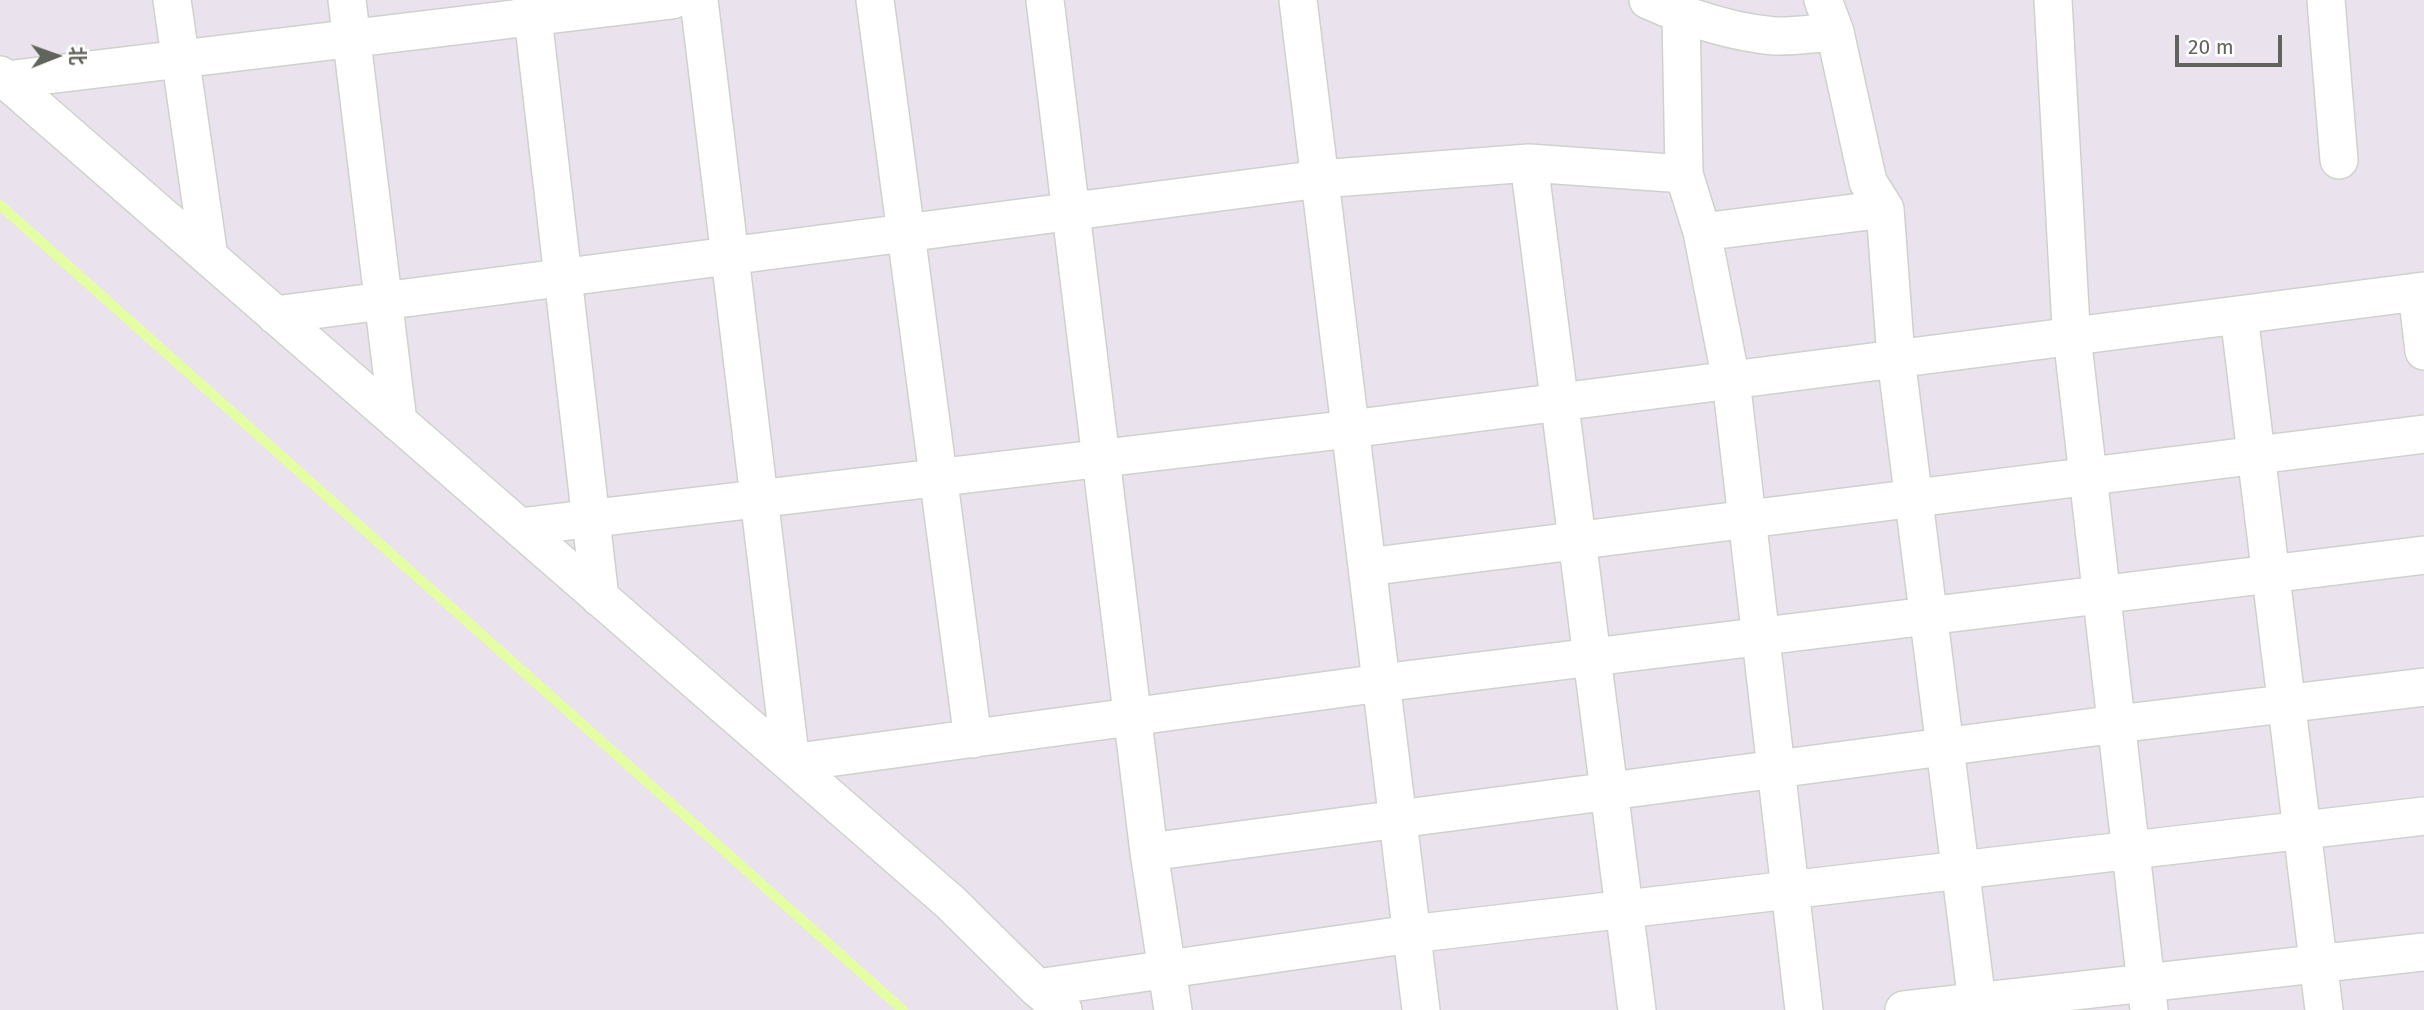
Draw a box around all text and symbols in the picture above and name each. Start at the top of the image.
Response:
north arrow [21,21,91,91]
scale bar [2179,21,2286,65]
text: 20 m [2188,34,2234,60]
text: 北 [66,46,89,65]

